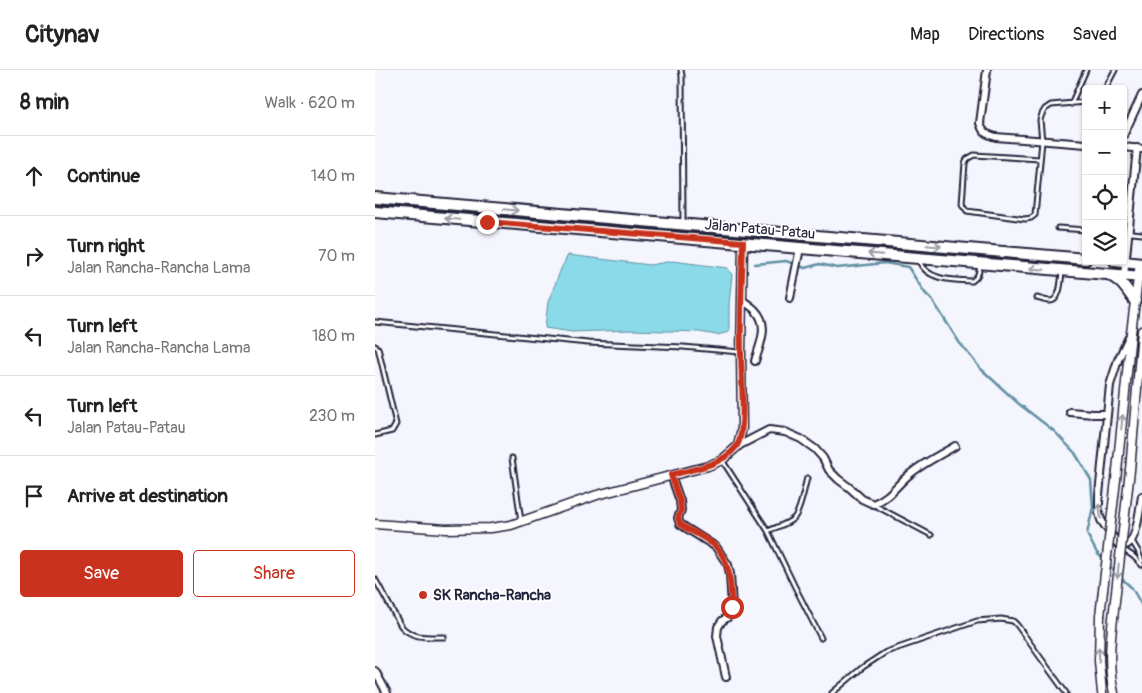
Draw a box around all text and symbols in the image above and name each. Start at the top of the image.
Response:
text: Citynav [25,20,100,49]
text: Map [910,23,940,46]
text: Directions [968,23,1044,46]
text: Saved [1072,23,1117,46]
map controls [1082,85,1127,265]
button: + [1082,85,1127,130]
text: 8 min [20,89,69,116]
text: Walk · 620 m [264,93,355,113]
button: − [1082,130,1127,175]
icon: ahead [20,162,48,190]
text: Continue [67,164,140,188]
text: 140 m [311,166,355,186]
button: locate [1082,175,1127,220]
one-way arrow [502,206,518,215]
route end [476,211,499,234]
one-way arrow [444,214,460,223]
street label: Jalan Patau-Patau [704,215,816,244]
button: layers [1082,220,1127,265]
text: Turn right [67,234,145,258]
one-way arrow [926,241,942,250]
icon: right [20,242,48,270]
text: 70 m [318,246,355,266]
one-way arrow [868,250,884,259]
text: Jalan Rancha-Rancha Lama [67,258,251,278]
one-way arrow [1029,264,1045,273]
text: Turn left [67,314,137,338]
icon: left [20,322,48,350]
text: 180 m [312,326,355,346]
text: Jalan Rancha-Rancha Lama [67,338,251,358]
text: Turn left [67,394,137,418]
icon: left [20,402,48,430]
text: 230 m [309,406,355,426]
one-way arrow [1117,415,1127,431]
text: Jalan Patau-Patau [67,418,185,438]
icon: arrive [20,482,48,510]
text: Arrive at destination [67,484,228,508]
one-way arrow [1095,503,1105,519]
button: Save [20,550,183,597]
button: Share [193,550,355,597]
one-way arrow [1113,562,1123,578]
place label: SK Rancha-Rancha [433,586,551,605]
marker: SK Rancha-Rancha [417,589,429,601]
route start [721,596,744,619]
one-way arrow [1094,647,1104,663]

